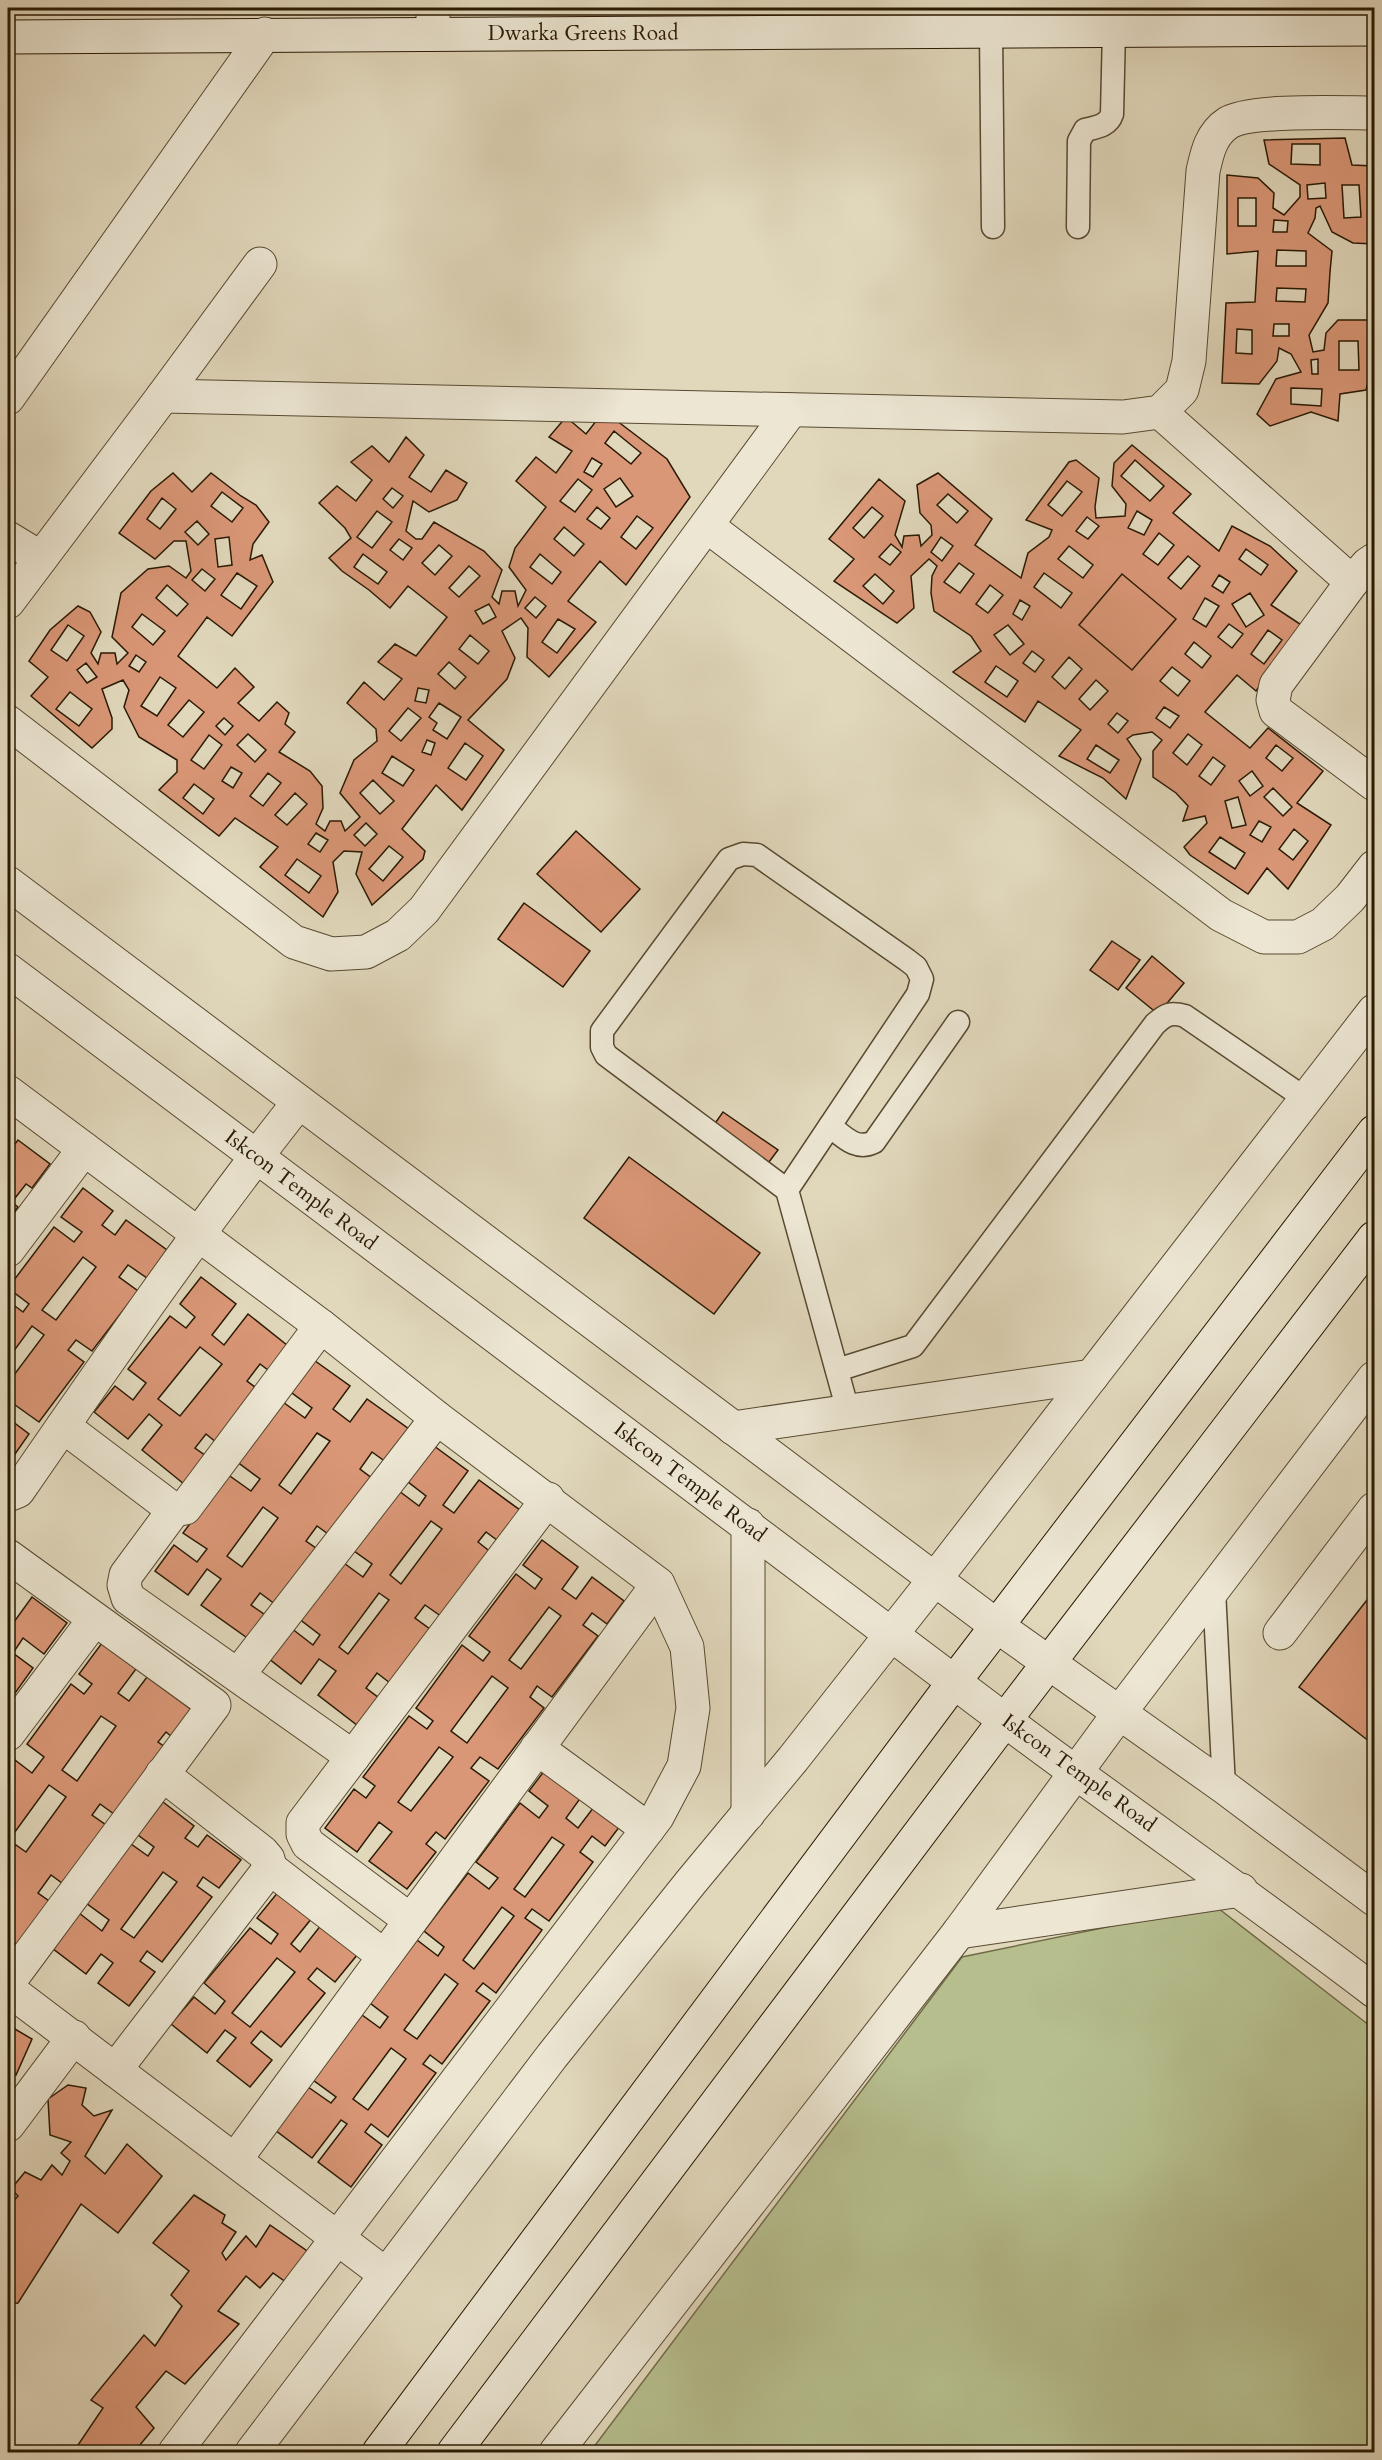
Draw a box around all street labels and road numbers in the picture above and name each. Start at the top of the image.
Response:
street label: Dwarka Greens Road [488,19,678,48]
street label: Iskcon Temple Road [219,1123,383,1257]
street label: Iskcon Temple Road [608,1415,772,1549]
street label: Iskcon Temple Road [996,1707,1162,1839]

